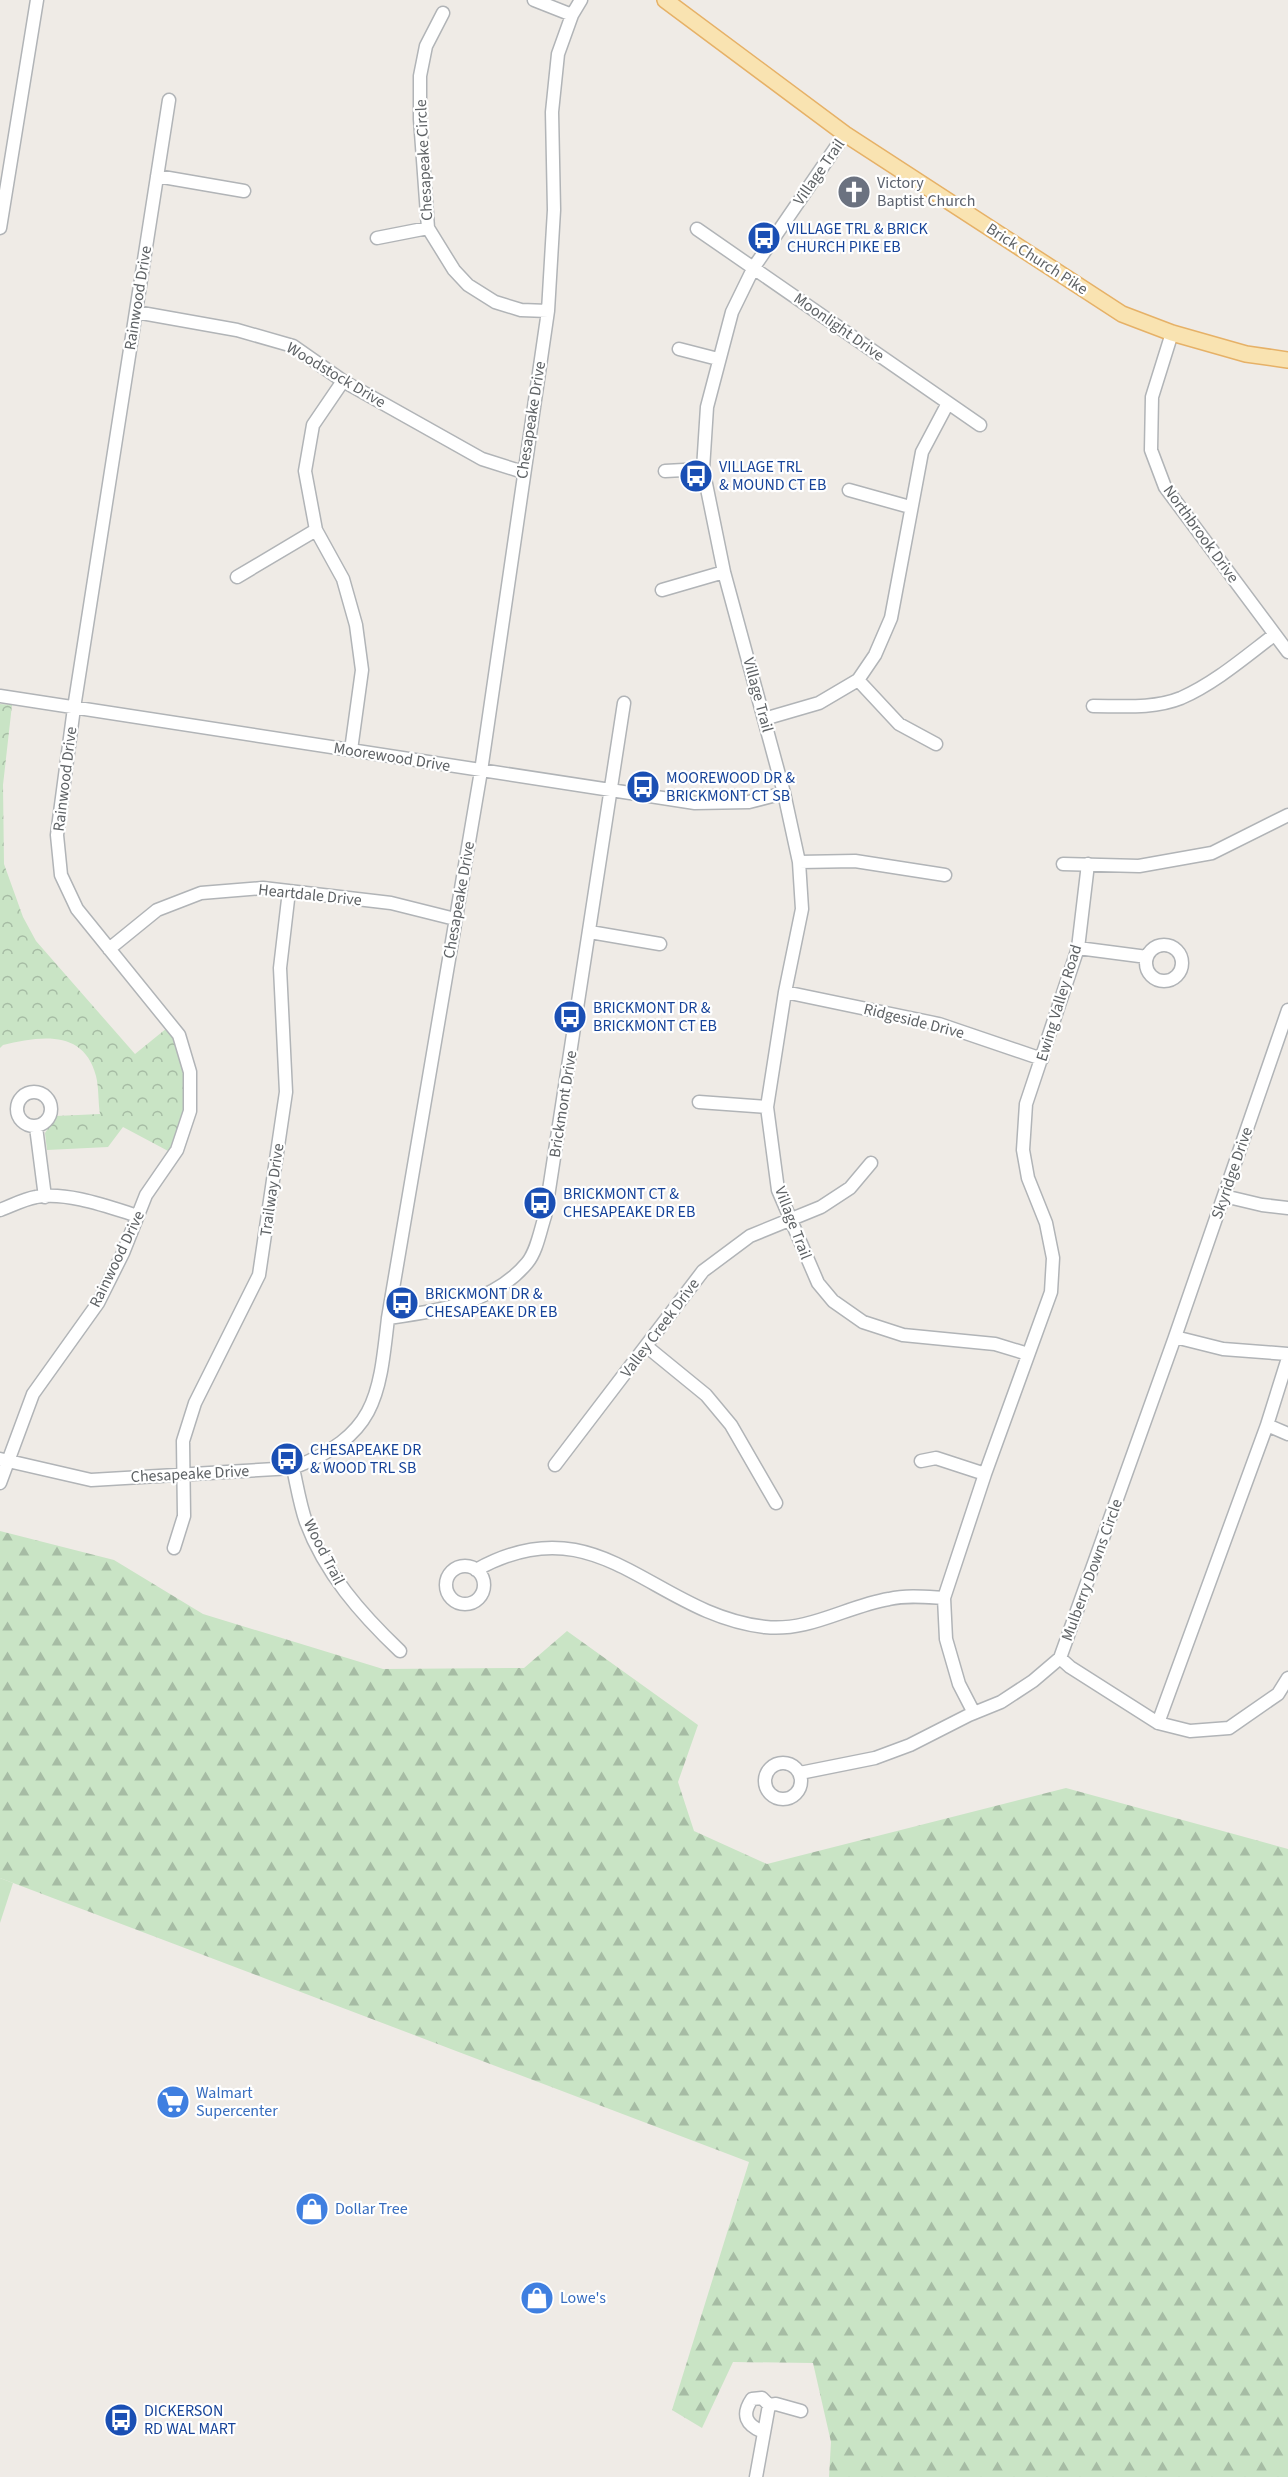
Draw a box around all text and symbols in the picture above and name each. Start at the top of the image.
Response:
street label: Chesapeake Circle [410,99,438,221]
street label: Village Trail [788,134,850,210]
place label: Victory Baptist Church [877,172,975,212]
church icon: Victory Baptist Church [836,174,872,210]
place label: VILLAGE TRL & BRICK CHURCH PIKE EB [787,218,929,258]
street label: Brick Church Pike [982,218,1092,300]
bus stop icon: VILLAGE TRL & BRICK CHURCH PIKE EB [746,220,782,256]
street label: Rainwood Drive [119,244,157,352]
street label: Moonlight Drive [789,288,889,366]
street label: Woodstock Drive [282,337,390,413]
street label: Chesapeake Drive [511,360,551,480]
place label: VILLAGE TRL & MOUND CT EB [719,456,826,496]
bus stop icon: VILLAGE TRL & MOUND CT EB [678,458,714,494]
street label: Northbrook Drive [1158,481,1244,587]
street label: Village Trail [737,655,779,735]
street label: Rainwood Drive [48,725,82,833]
street label: Moorewood Drive [332,737,452,777]
place label: MOOREWOOD DR & BRICKMONT CT SB [666,767,795,807]
bus stop icon: MOOREWOOD DR & BRICKMONT CT SB [625,769,661,805]
street label: Chesapeake Drive [438,840,480,960]
street label: Heartdale Drive [257,879,363,911]
street label: Ewing Valley Road [1031,942,1087,1064]
place label: BRICKMONT DR & BRICKMONT CT EB [593,997,717,1037]
street label: Ridgeside Drive [861,998,967,1044]
bus stop icon: BRICKMONT DR & BRICKMONT CT EB [552,999,588,1035]
street label: Brickmont Drive [544,1049,582,1159]
street label: Skyridge Drive [1206,1124,1258,1222]
street label: Trailway Drive [255,1142,289,1238]
place label: BRICKMONT CT & CHESAPEAKE DR EB [563,1183,695,1223]
street label: Village Trail [769,1183,817,1263]
bus stop icon: BRICKMONT CT & CHESAPEAKE DR EB [522,1185,558,1221]
street label: Rainwood Drive [84,1207,150,1311]
street label: Valley Creek Drive [615,1274,705,1382]
place label: BRICKMONT DR & CHESAPEAKE DR EB [425,1283,557,1323]
bus stop icon: BRICKMONT DR & CHESAPEAKE DR EB [384,1285,420,1321]
place label: CHESAPEAKE DR & WOOD TRL SB [310,1439,421,1479]
bus stop icon: CHESAPEAKE DR & WOOD TRL SB [269,1441,305,1477]
street label: Chesapeake Drive [130,1460,250,1488]
street label: Mulberry Downs Circle [1056,1496,1128,1644]
street label: Wood Trail [298,1515,350,1589]
place label: Walmart Supercenter [196,2082,278,2122]
supermarket icon: Walmart Supercenter [155,2084,191,2120]
shop icon: Dollar Tree [294,2191,330,2227]
place label: Dollar Tree [335,2198,408,2220]
shop icon: Lowe's [519,2280,555,2316]
place label: Lowe's [560,2287,606,2309]
place label: DICKERSON RD WAL MART [144,2400,237,2440]
bus stop icon: DICKERSON RD WAL MART [103,2402,139,2438]

